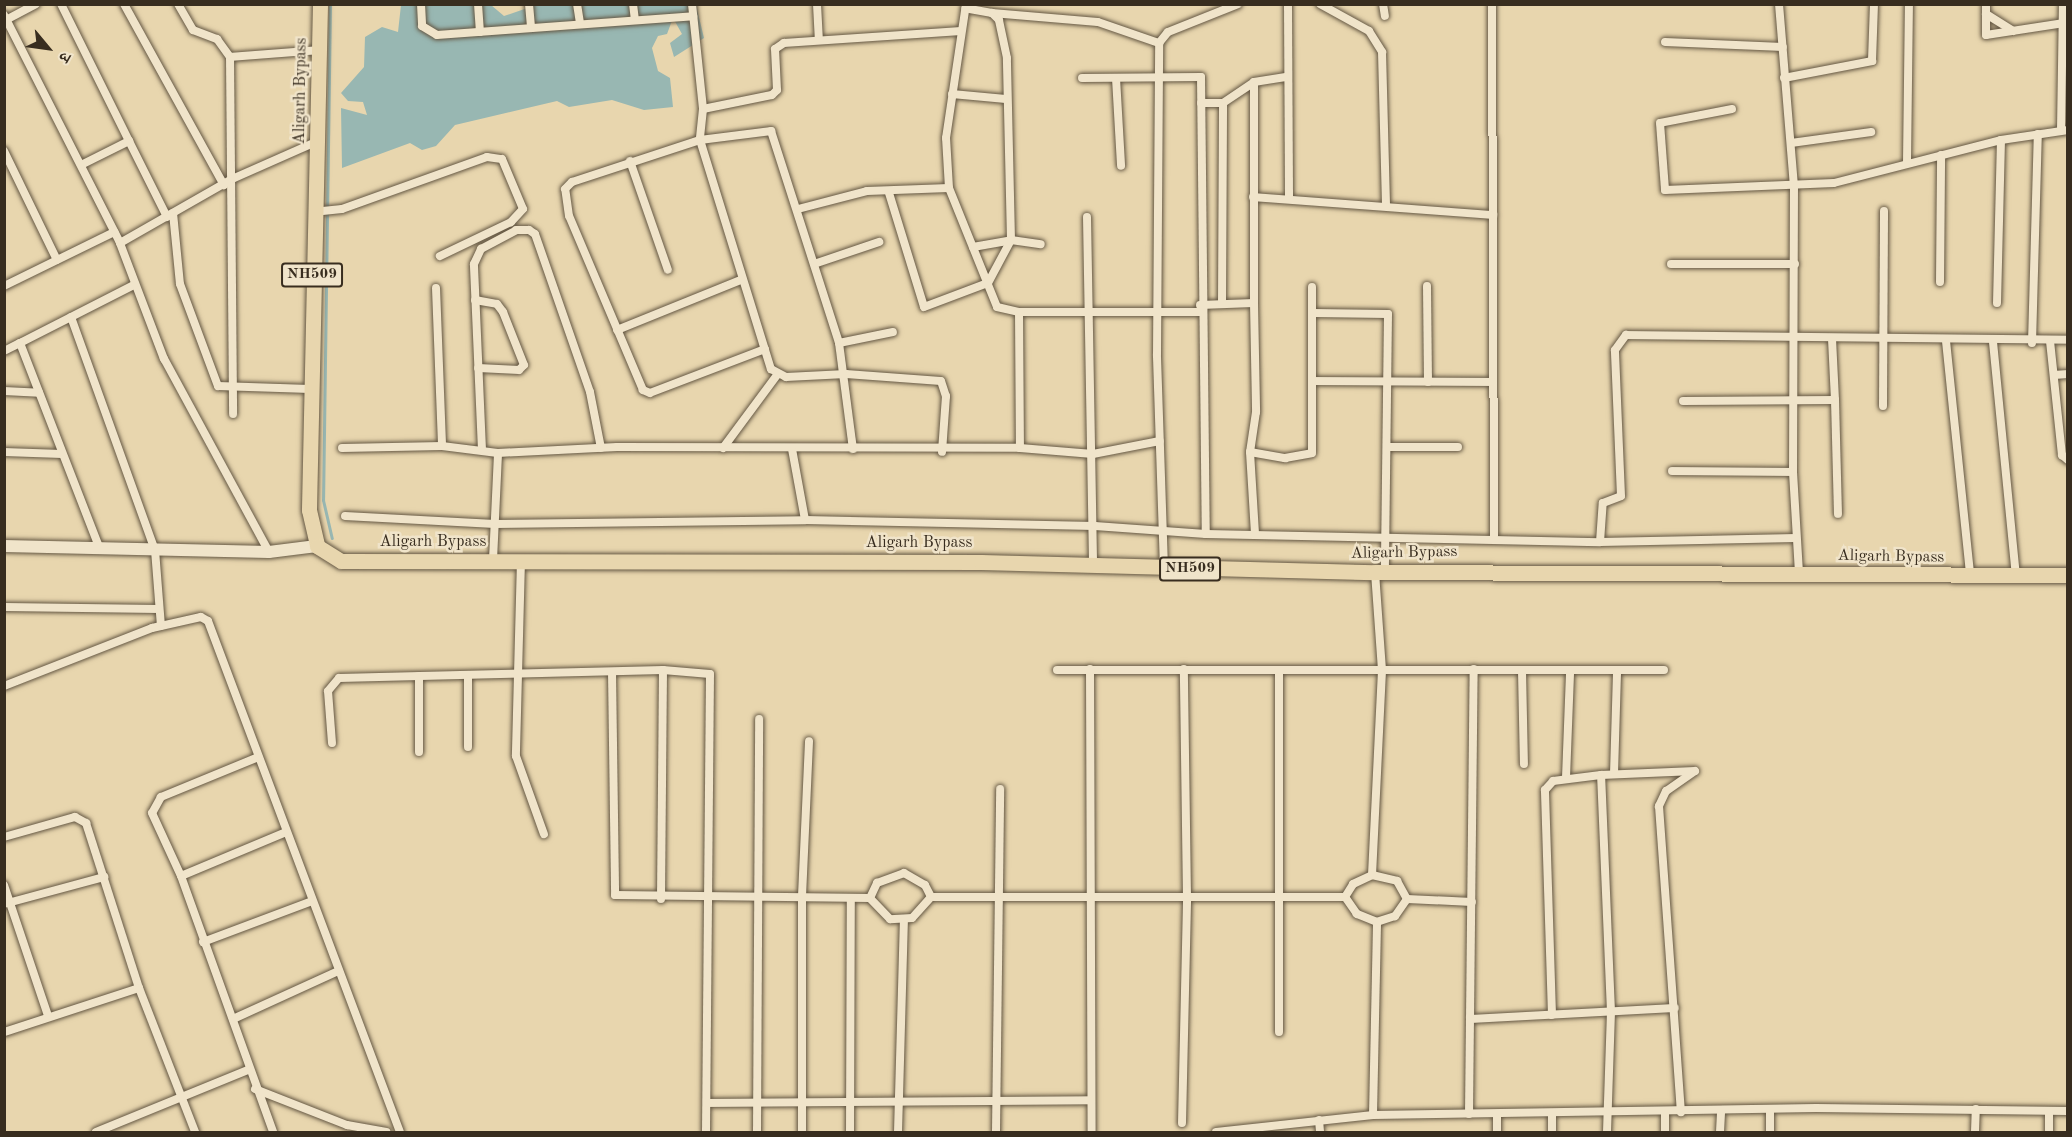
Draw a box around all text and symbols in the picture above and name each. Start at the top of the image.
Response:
north arrow [18,18,78,78]
street label: Aligarh Bypass [290,37,312,145]
text: उ [55,49,73,64]
road number: NH509 [280,263,344,287]
street label: Aligarh Bypass [380,532,486,552]
street label: Aligarh Bypass [866,533,972,553]
street label: Aligarh Bypass [1350,542,1458,564]
street label: Aligarh Bypass [1837,546,1945,568]
road number: NH509 [1158,557,1222,581]

